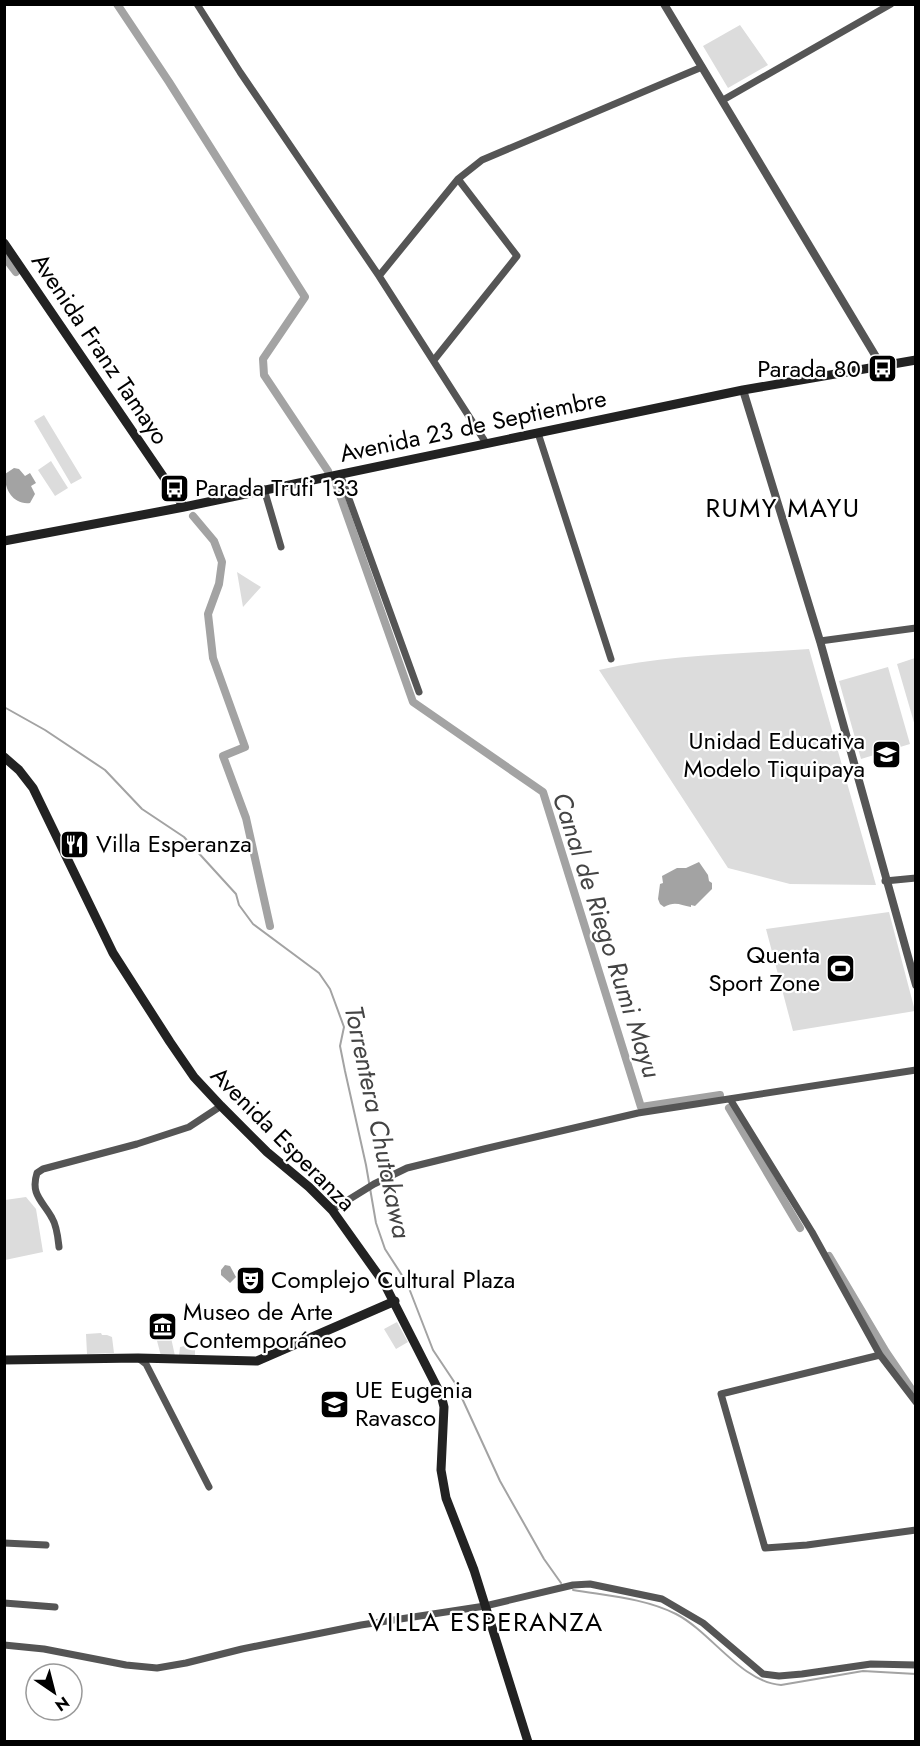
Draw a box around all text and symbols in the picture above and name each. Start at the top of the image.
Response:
street label: Avenida Franz Tamayo [23,246,178,452]
place label: Parada 80 [757,351,861,386]
bus stop icon: Parada 80 [866,353,898,385]
street label: Avenida 23 de Septiembre [336,380,609,471]
place label: Parada Trufi 133 [195,470,359,505]
bus stop icon: Parada Trufi 133 [158,472,190,504]
district label: RUMY MAYU [705,489,861,527]
place label: Unidad Educativa Modelo Tiquipaya [683,723,865,786]
school or university icon: Unidad Educativa Modelo Tiquipaya [870,739,902,771]
water label: Canal de Riego Rumi Mayu [543,787,671,1083]
place label: Villa Esperanza [96,826,252,861]
restaurant icon: Villa Esperanza [59,828,91,860]
place label: Quenta Sport Zone [708,937,820,1000]
sports icon: Quenta Sport Zone [825,953,857,985]
water label: Torrentera Chutakawa [335,1002,421,1242]
street label: Avenida Esperanza [203,1058,364,1219]
place label: Complejo Cultural Plaza [271,1262,515,1297]
theatre icon: Complejo Cultural Plaza [234,1264,266,1296]
place label: Museo de Arte Contemporáneo [183,1294,347,1357]
museum icon: Museo de Arte Contemporáneo [146,1310,178,1342]
place label: UE Eugenia Ravasco [355,1372,473,1435]
school or university icon: UE Eugenia Ravasco [318,1388,350,1420]
district label: VILLA ESPERANZA [368,1603,604,1641]
north arrow [24,1662,84,1722]
text: N [51,1691,74,1717]

